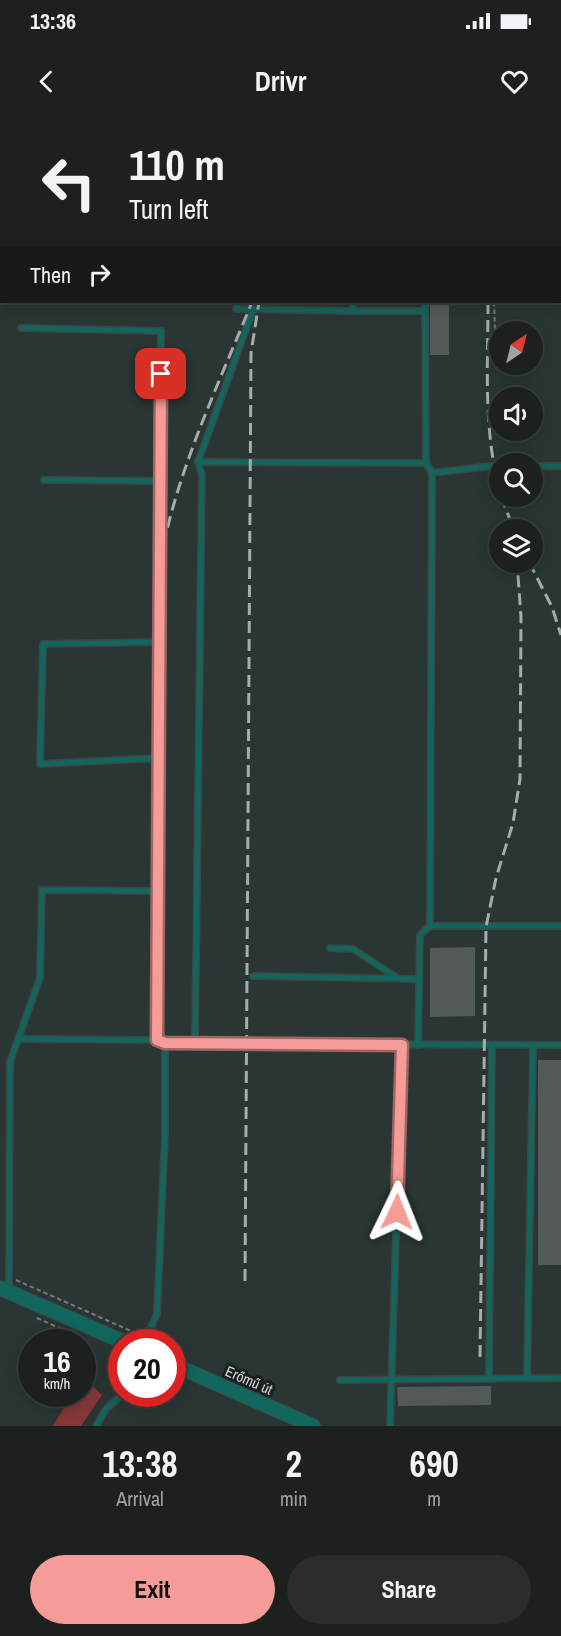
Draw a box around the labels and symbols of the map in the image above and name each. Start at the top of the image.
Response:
north arrow [489,321,543,375]
pin [135,348,186,399]
position arrow [365,1180,429,1244]
speed limit sign: 20 [108,1329,186,1407]
street label: Erőmű út [222,1360,277,1400]

